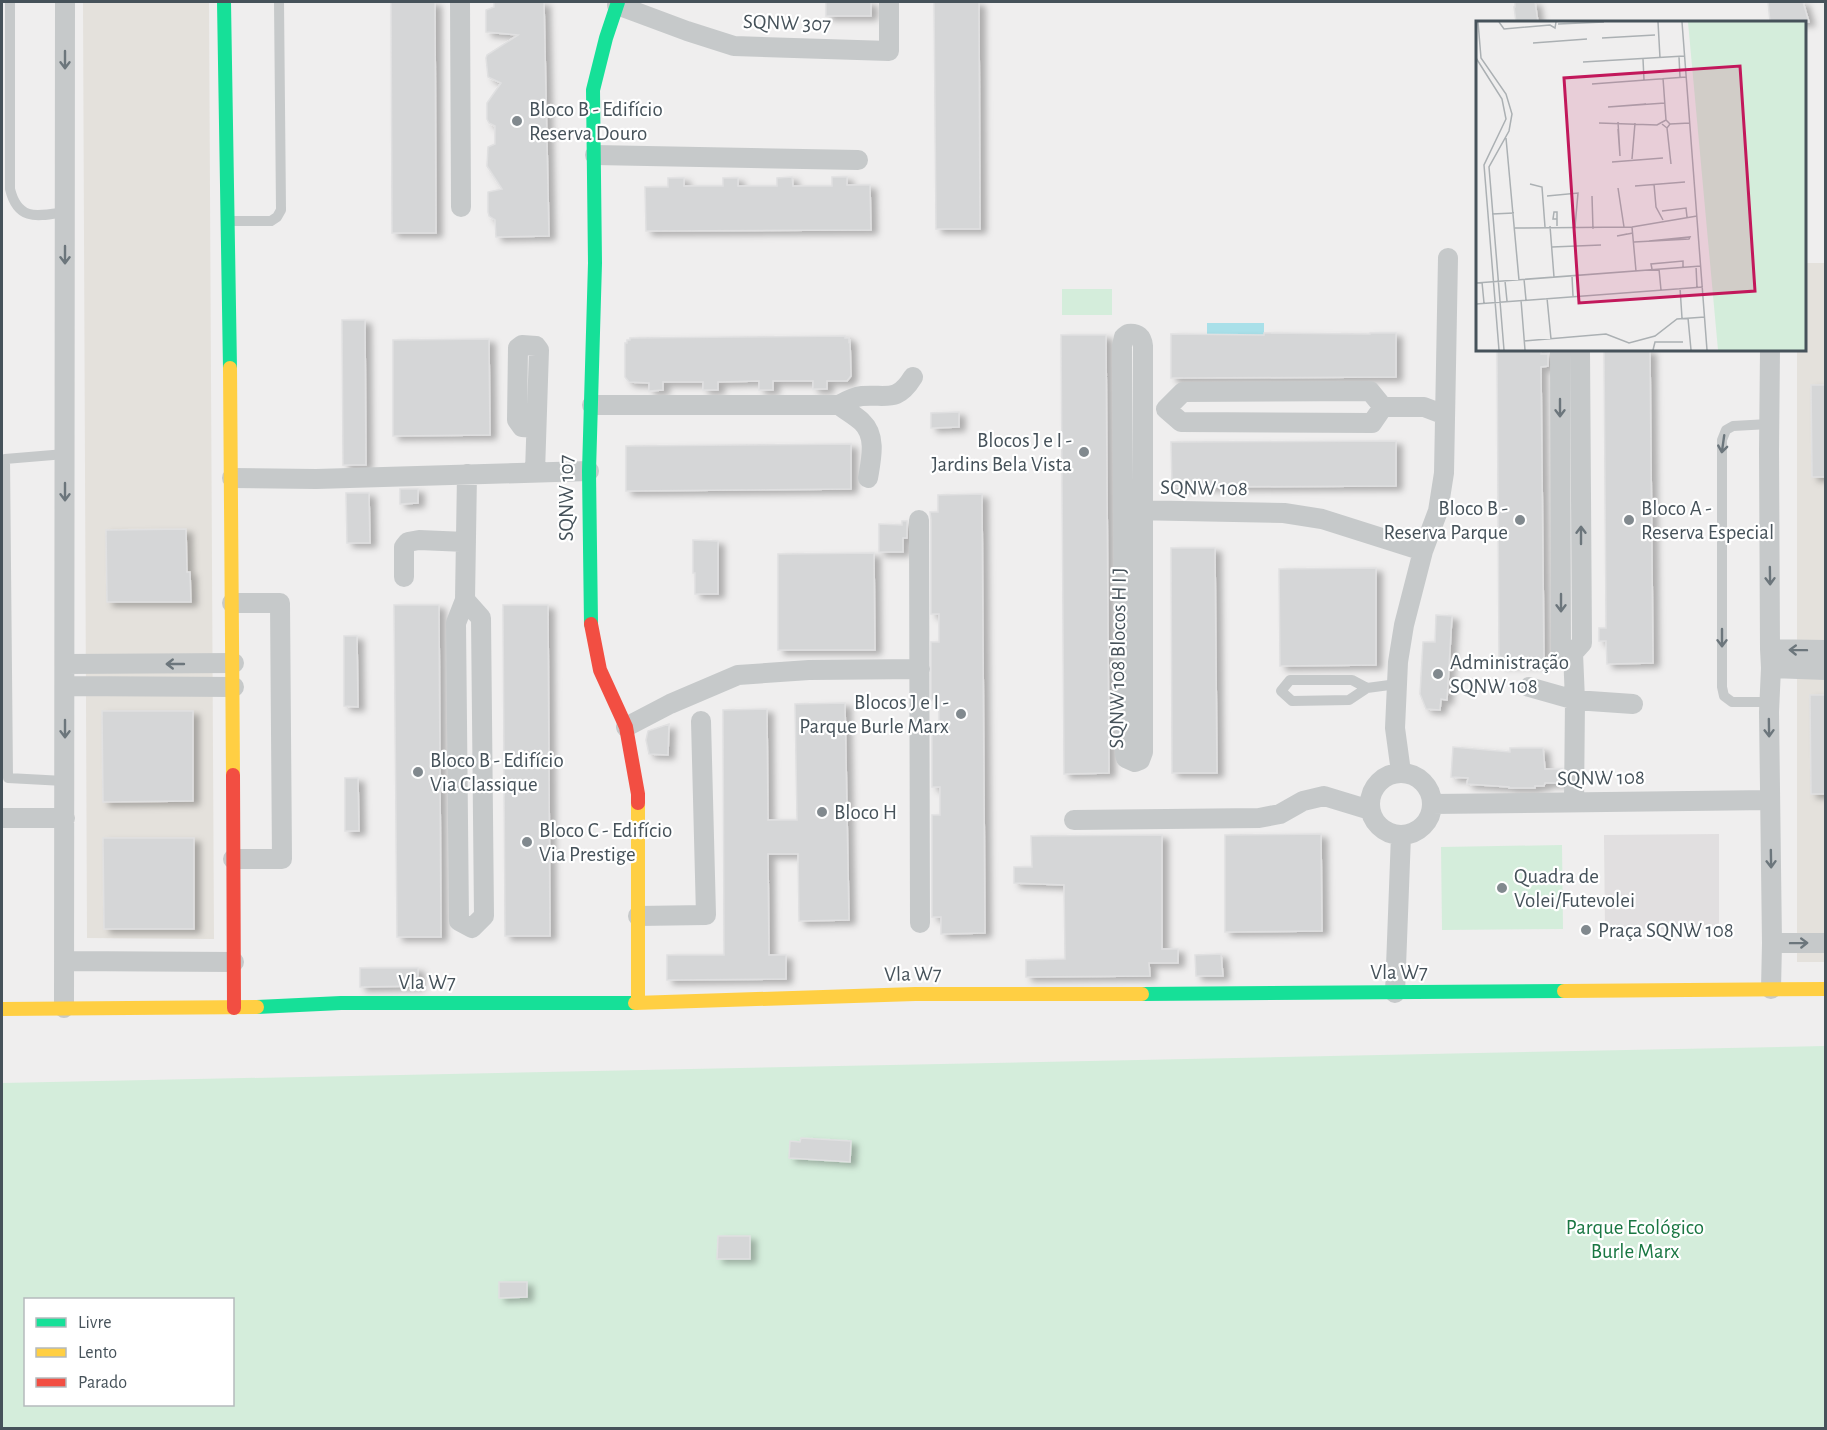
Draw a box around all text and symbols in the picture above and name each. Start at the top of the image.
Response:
street label: SQNW 307 [743,11,832,35]
inset map [1476,21,1806,351]
one-way arrow [59,49,71,69]
place label: Bloco B - Edifício Reserva Douro [529,99,663,144]
marker: Bloco B - Edifício Reserva Douro [510,114,524,128]
one-way arrow [59,244,71,264]
one-way arrow [1554,397,1566,417]
place label: Blocos J e I - Jardins Bela Vista [931,430,1072,475]
one-way arrow [1717,433,1728,453]
marker: Blocos J e I - Jardins Bela Vista [1077,445,1091,459]
street label: SQNW 107 [556,454,577,541]
street label: SQNW 108 [1160,477,1248,499]
one-way arrow [59,481,71,501]
place label: Bloco B - Reserva Parque [1384,498,1508,543]
place label: Bloco A - Reserva Especial [1641,498,1774,543]
marker: Bloco B - Reserva Parque [1513,513,1527,527]
marker: Bloco A - Reserva Especial [1622,513,1636,527]
one-way arrow [1576,526,1587,546]
one-way arrow [1764,565,1776,585]
street label: SQNW 108 Blocos H I J [1106,567,1130,749]
one-way arrow [1555,592,1567,612]
one-way arrow [1716,628,1728,648]
one-way arrow [1788,644,1808,655]
place label: Administração SQNW 108 [1450,652,1569,697]
one-way arrow [166,658,186,670]
marker: Administração SQNW 108 [1431,667,1445,681]
place label: Blocos J e I - Parque Burle Marx [799,692,949,737]
marker: Blocos J e I - Parque Burle Marx [954,707,968,721]
one-way arrow [59,718,71,738]
one-way arrow [1763,718,1775,738]
place label: Bloco B - Edifício Via Classique [430,750,564,795]
marker: Bloco B - Edifício Via Classique [411,765,425,779]
street label: SQNW 108 [1557,767,1645,789]
place label: Bloco H [834,802,897,823]
marker: Bloco H [815,805,829,819]
place label: Bloco C - Edifício Via Prestige [539,820,672,865]
marker: Bloco C - Edifício Via Prestige [520,835,534,849]
one-way arrow [1765,848,1777,868]
place label: Quadra de Volei/Futevolei [1514,866,1635,911]
marker: Quadra de Volei/Futevolei [1495,881,1509,895]
place label: Praça SQNW 108 [1598,920,1734,941]
marker: Praça SQNW 108 [1579,923,1593,937]
one-way arrow [1788,937,1808,949]
street label: Vla W7 [1370,962,1428,983]
street label: Vla W7 [884,963,942,985]
street label: Vla W7 [398,972,456,993]
park label: Parque Ecológico Burle Marx [1566,1217,1704,1262]
legend [24,1298,234,1406]
text: Livre [78,1314,112,1332]
text: Lento [78,1344,117,1362]
text: Parado [78,1374,127,1392]

